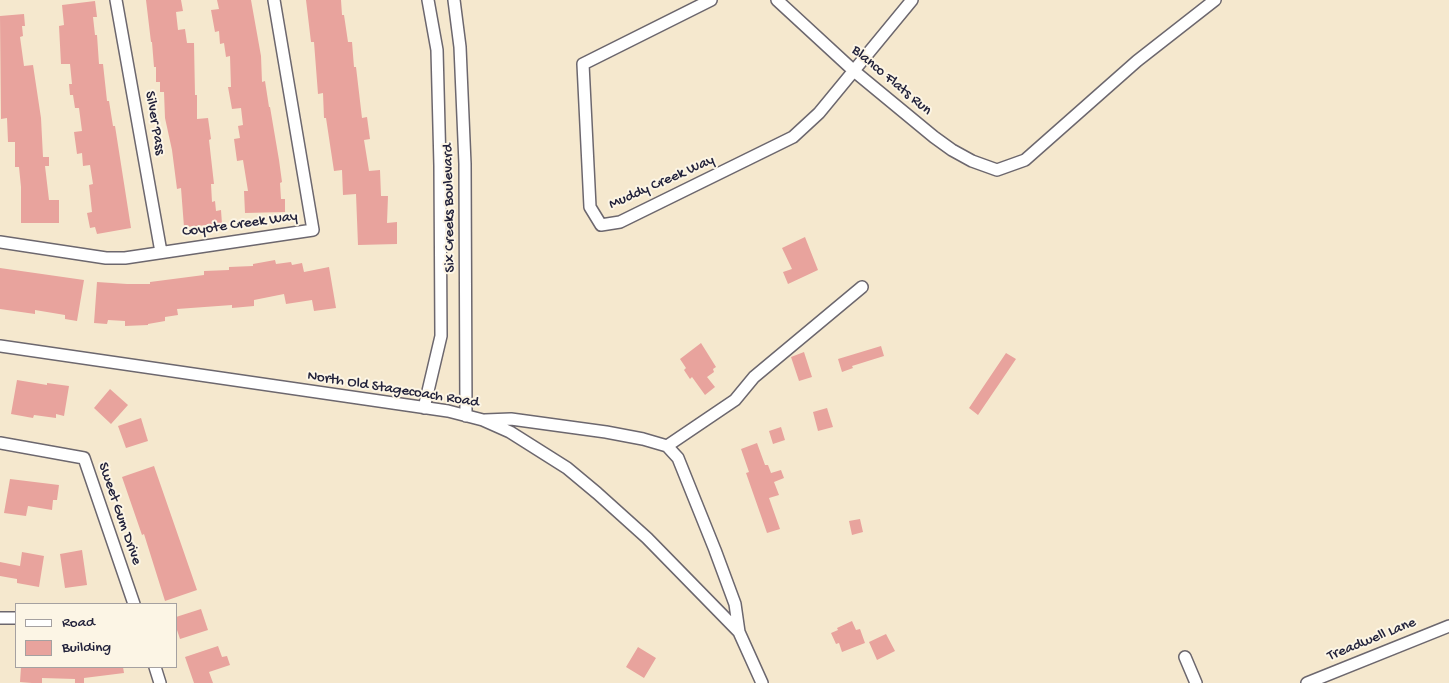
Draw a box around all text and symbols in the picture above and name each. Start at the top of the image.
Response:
street label: Blanco Flats Run [847,42,935,120]
street label: Silver Pass [140,90,168,156]
street label: Six Creeks Boulevard [440,143,460,273]
street label: Muddy Creek Way [606,152,718,214]
street label: Coyote Creek Way [181,208,299,242]
street label: North Old Stagecoach Road [306,368,480,412]
street label: Sweet Gum Drive [93,460,145,568]
legend [15,603,178,668]
text: Road [62,614,95,632]
street label: Treadwell Lane [1325,614,1419,666]
text: Building [62,639,111,657]

